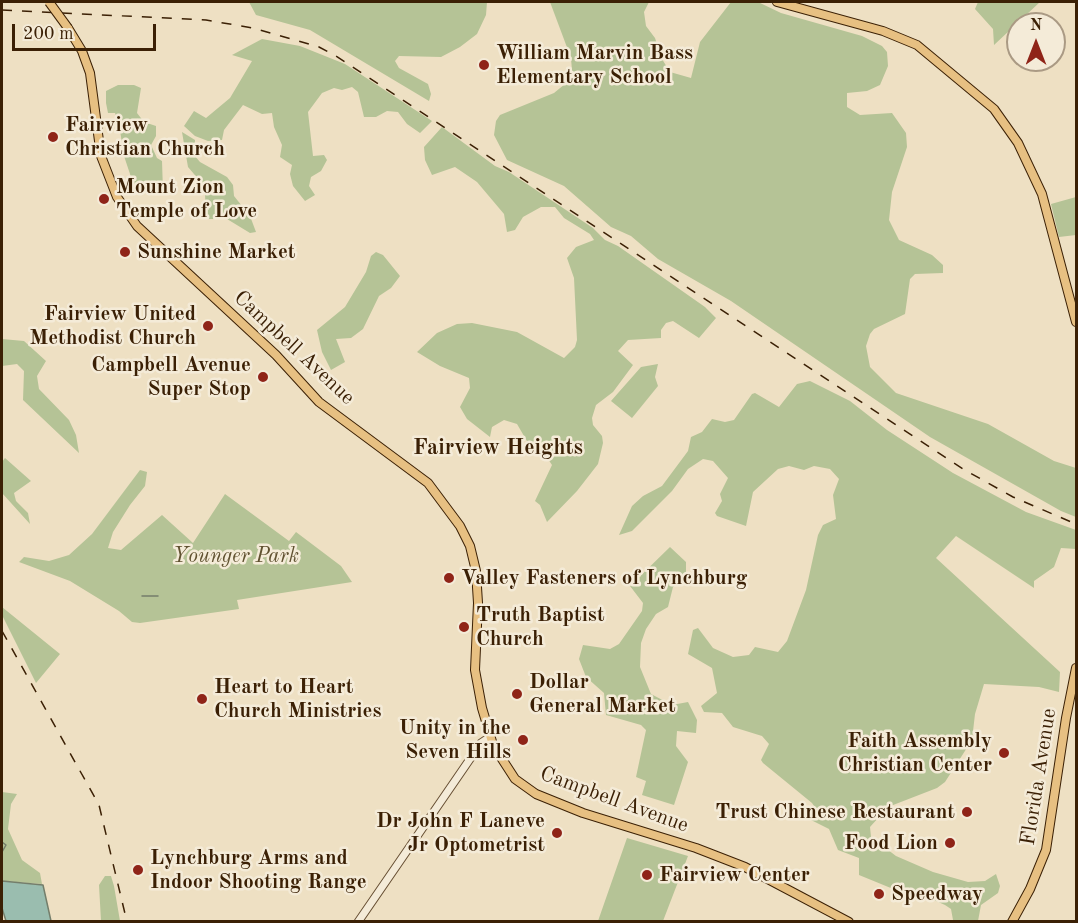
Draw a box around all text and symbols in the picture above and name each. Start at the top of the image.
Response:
scale bar [15,12,159,50]
north arrow [1006,12,1066,72]
text: N [1030,18,1042,34]
text: 200 m [23,25,74,43]
place label: William Marvin Bass Elementary School [496,40,693,90]
marker: William Marvin Bass Elementary School [477,58,491,72]
place label: Fairview Christian Church [65,112,225,162]
marker: Fairview Christian Church [46,130,60,144]
place label: Mount Zion Temple of Love [116,174,257,224]
marker: Mount Zion Temple of Love [97,192,111,206]
place label: Sunshine Market [137,239,296,265]
marker: Sunshine Market [118,245,132,259]
street label: Campbell Avenue [228,285,360,411]
place label: Fairview United Methodist Church [29,301,196,351]
marker: Fairview United Methodist Church [201,319,215,333]
place label: Campbell Avenue Super Stop [91,352,251,402]
marker: Campbell Avenue Super Stop [256,370,270,384]
district label: Fairview Heights [413,435,583,461]
park label: Younger Park [173,543,299,569]
place label: Valley Fasteners of Lynchburg [461,565,747,591]
marker: Valley Fasteners of Lynchburg [442,571,456,585]
place label: Truth Baptist Church [476,602,605,652]
marker: Truth Baptist Church [457,620,471,634]
place label: Dollar General Market [529,669,676,719]
place label: Heart to Heart Church Ministries [214,674,381,724]
marker: Dollar General Market [510,687,524,701]
marker: Heart to Heart Church Ministries [195,692,209,706]
street label: Florida Avenue [1016,707,1062,847]
place label: Unity in the Seven Hills [399,715,511,765]
place label: Faith Assembly Christian Center [838,728,992,778]
marker: Unity in the Seven Hills [516,733,530,747]
marker: Faith Assembly Christian Center [997,746,1011,760]
street label: Campbell Avenue [536,761,692,839]
place label: Trust Chinese Restaurant [715,799,955,825]
marker: Trust Chinese Restaurant [960,805,974,819]
place label: Dr John F Laneve Jr Optometrist [376,808,545,858]
marker: Dr John F Laneve Jr Optometrist [550,826,564,840]
place label: Food Lion [844,830,938,856]
marker: Food Lion [943,836,957,850]
place label: Lynchburg Arms and Indoor Shooting Range [150,845,367,895]
place label: Fairview Center [659,862,810,888]
marker: Lynchburg Arms and Indoor Shooting Range [131,863,145,877]
marker: Fairview Center [640,868,654,882]
place label: Speedway [891,881,983,907]
marker: Speedway [872,887,886,901]

